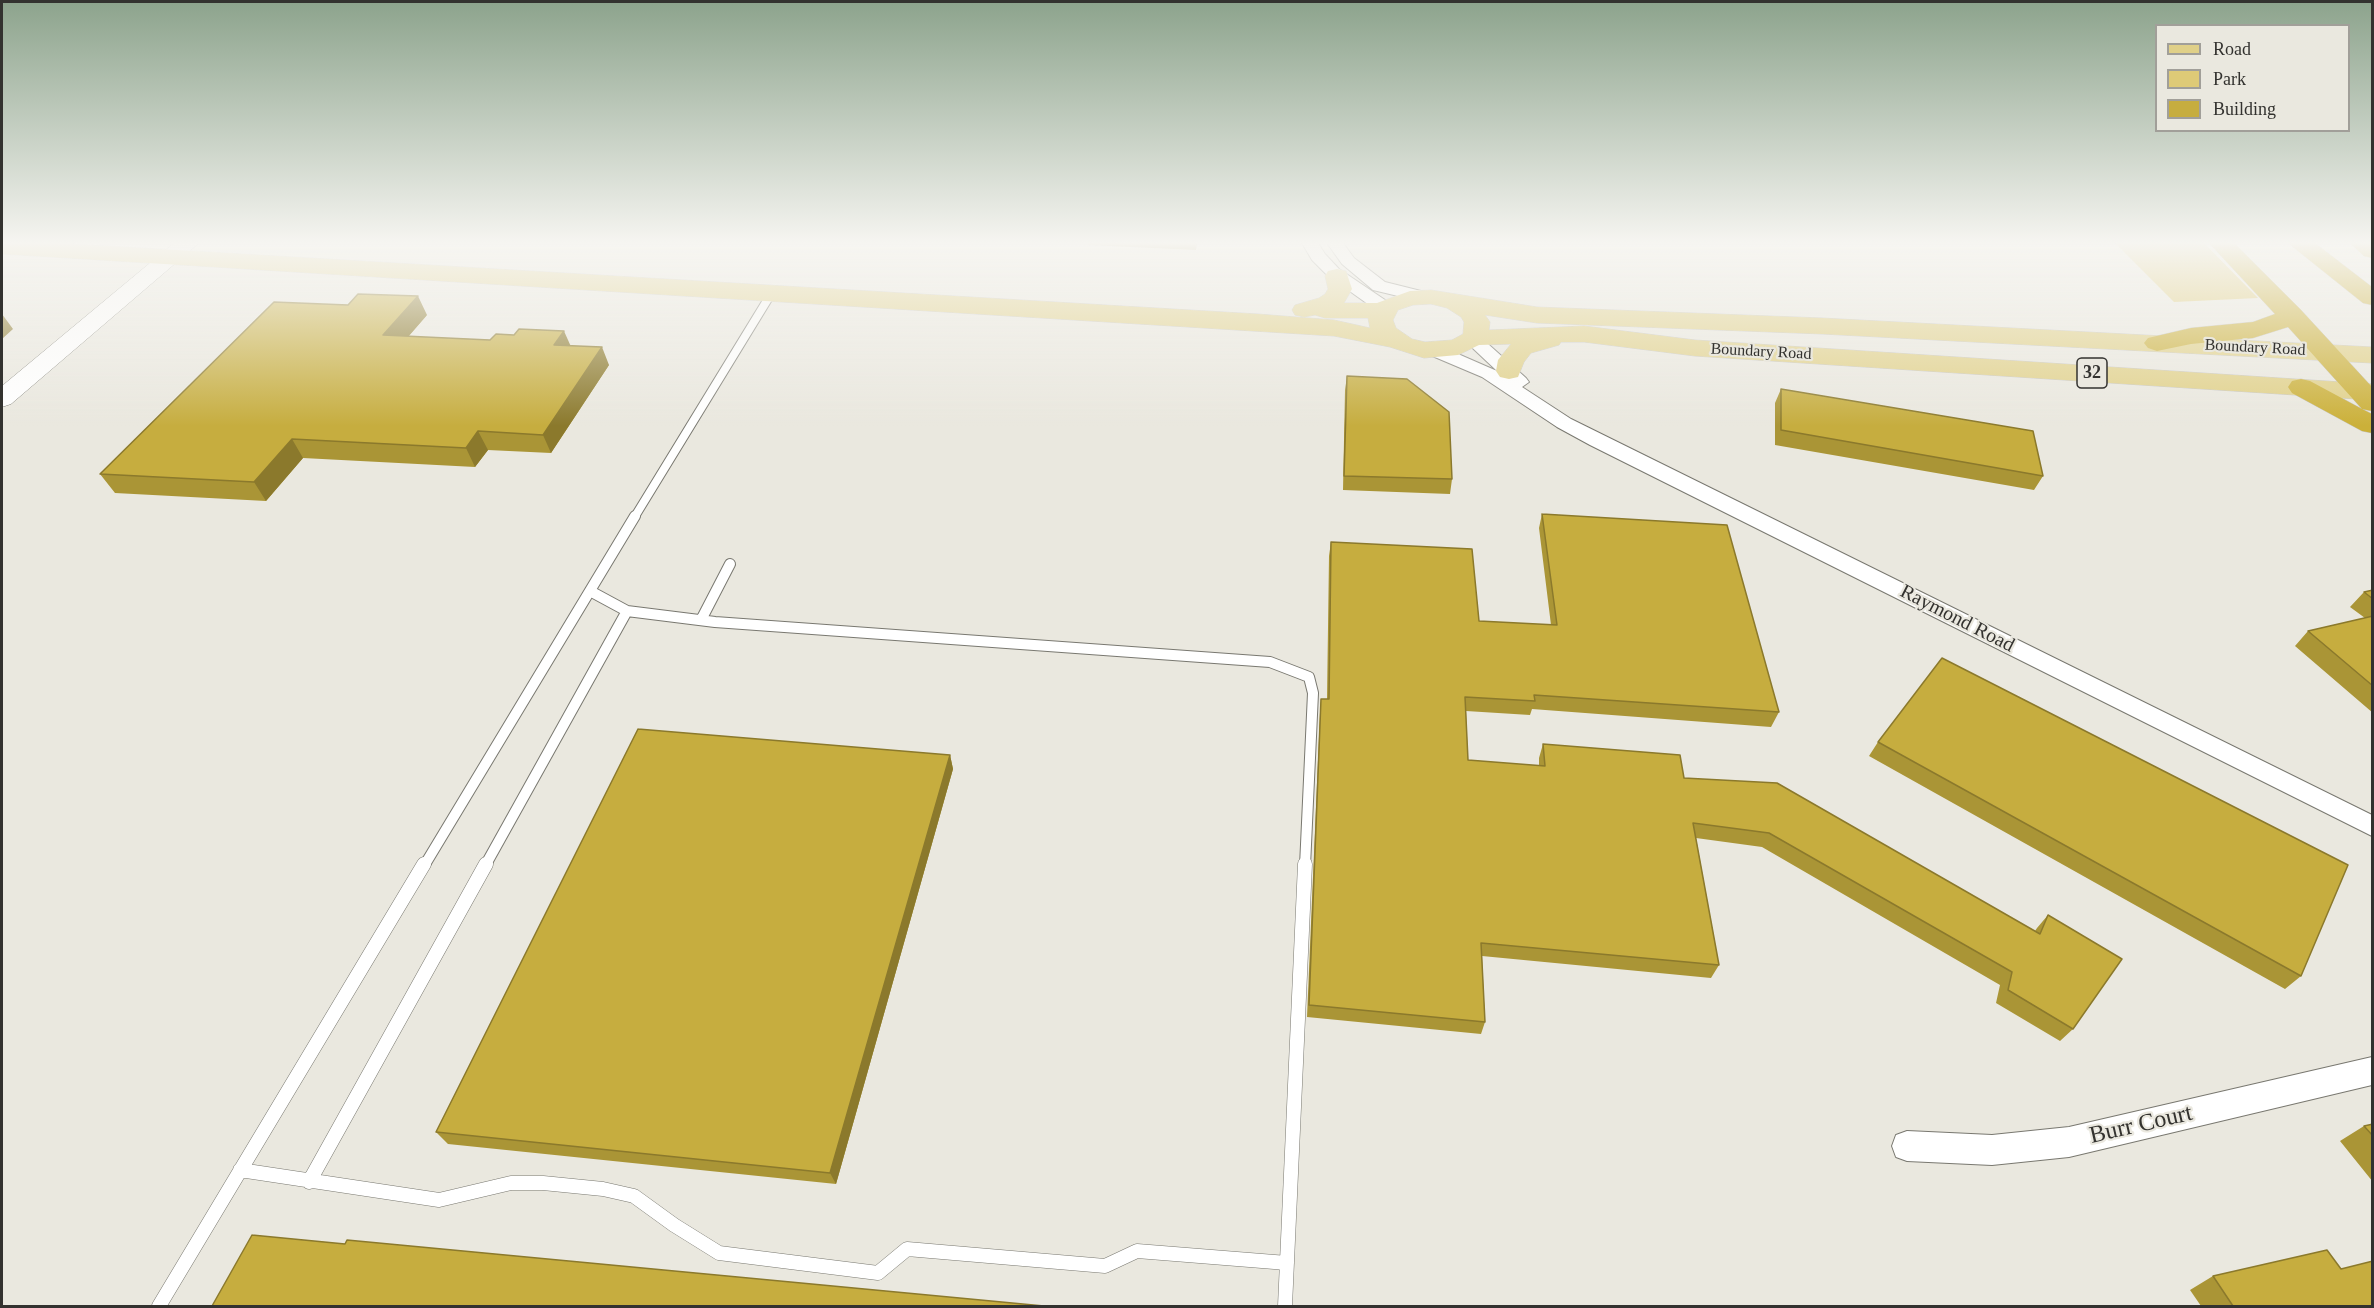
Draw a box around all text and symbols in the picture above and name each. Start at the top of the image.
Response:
legend [2155,24,2350,132]
text: Road [2213,39,2251,59]
text: Park [2213,69,2246,89]
text: Building [2213,99,2276,119]
street label: Boundary Road [2204,336,2306,360]
street label: Boundary Road [1710,340,1812,364]
road number: 32 [2077,358,2107,388]
street label: Raymond Road [1896,580,2018,658]
street label: Burr Court [2087,1099,2195,1151]

